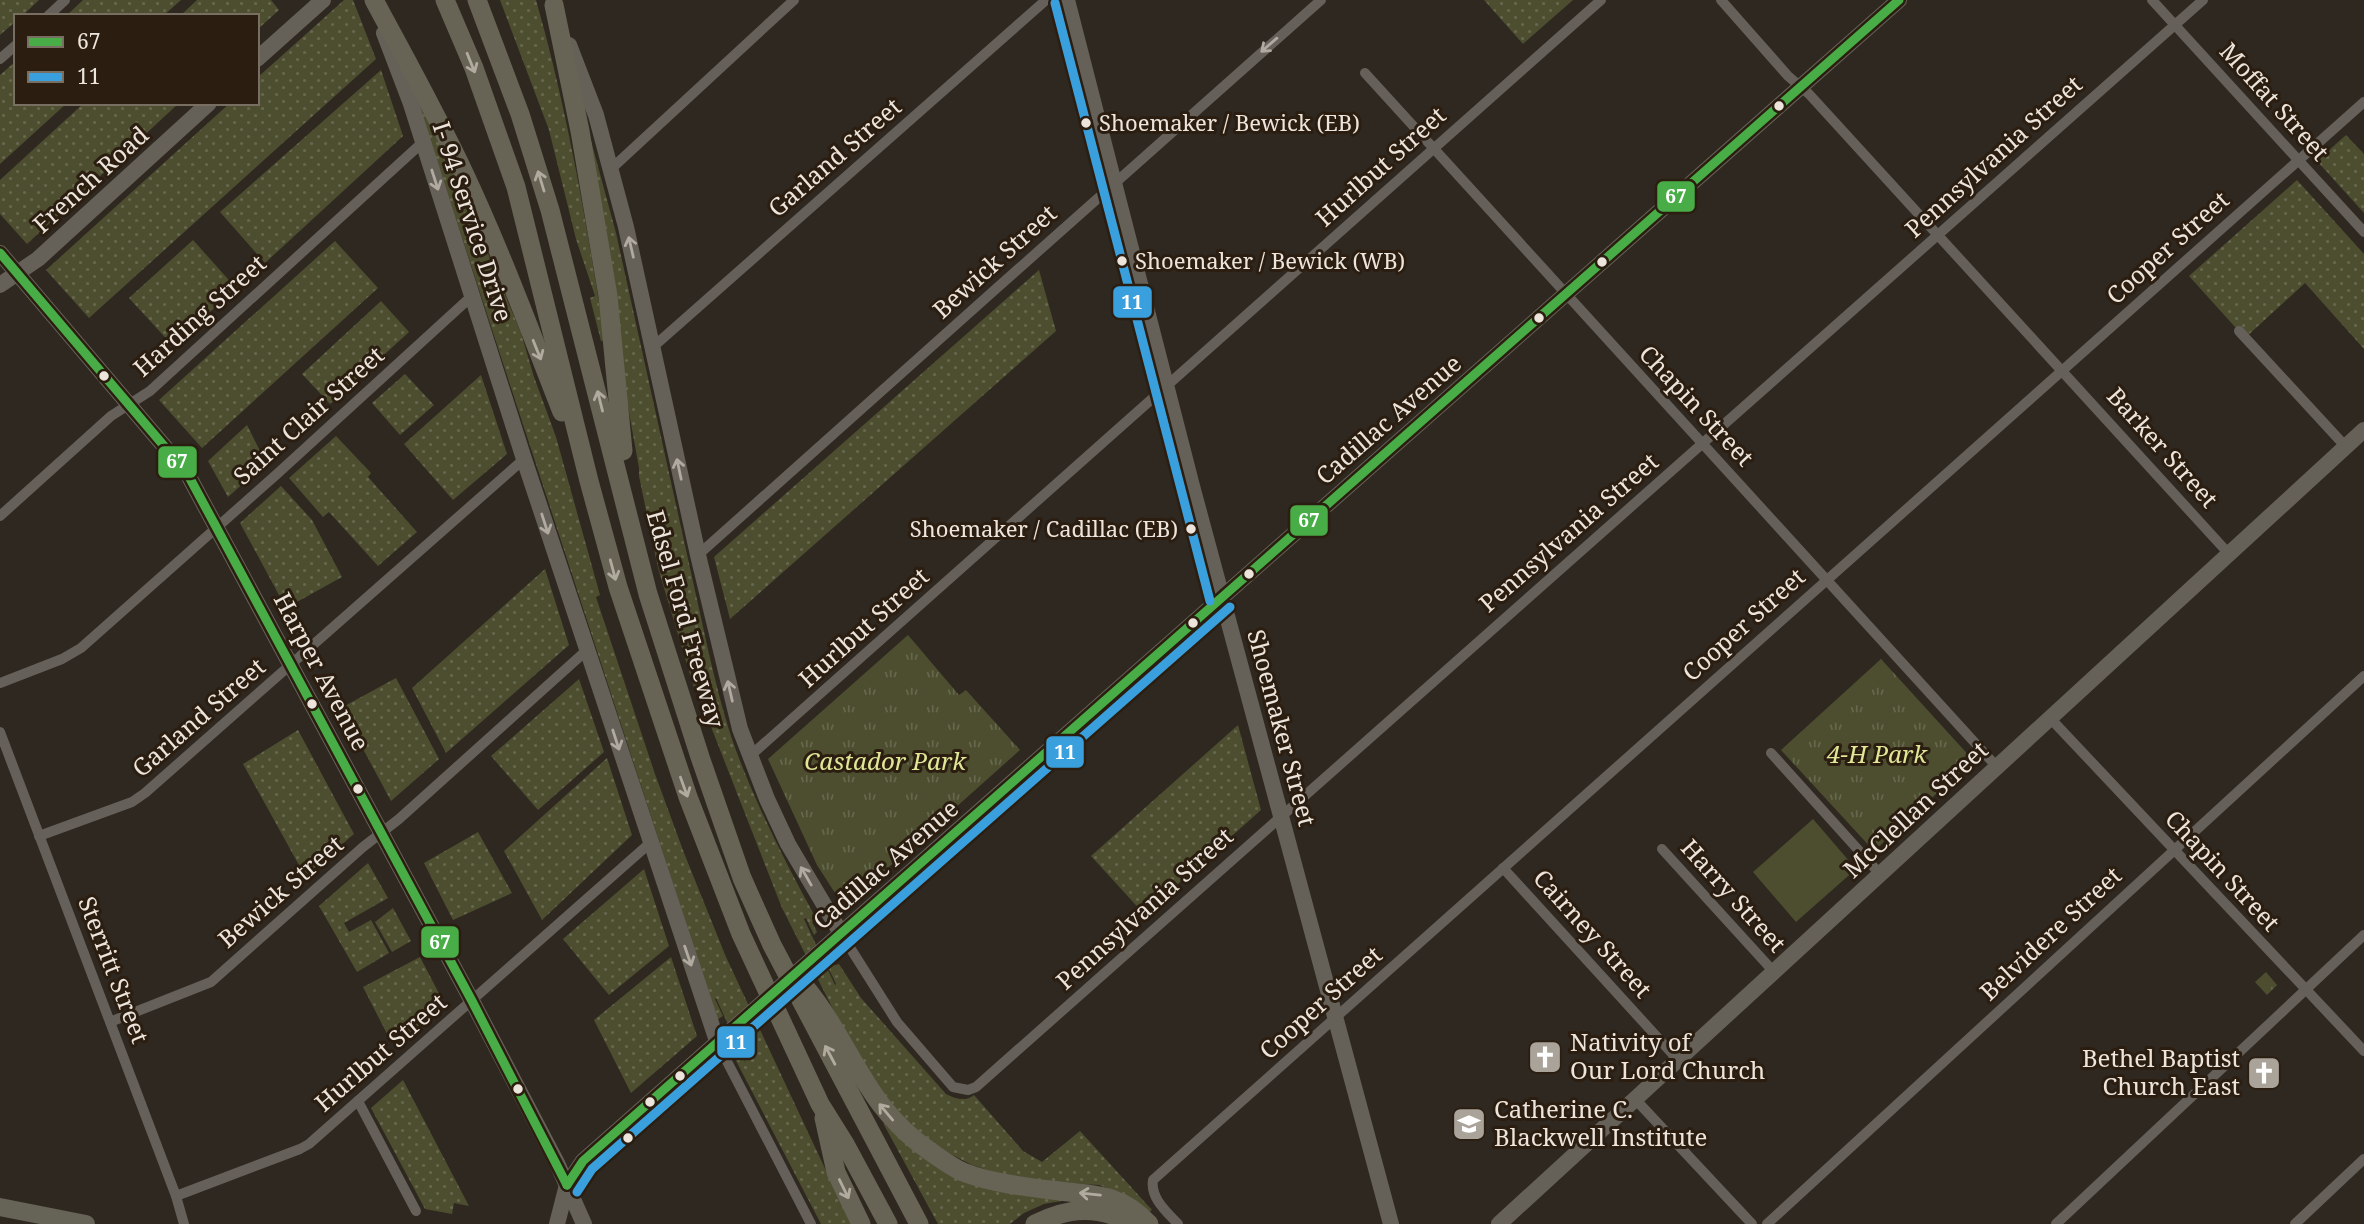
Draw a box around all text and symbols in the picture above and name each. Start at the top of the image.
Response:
legend [14,14,259,105]
text: 67 [77,27,100,55]
street label: Moffat Street [2213,35,2337,167]
one-way arrow [1261,37,1279,53]
one-way arrow [466,52,479,73]
text: 11 [77,62,100,90]
street label: Pennsylvania Street [1897,68,2089,244]
street label: Garland Street [760,90,908,224]
street label: Hurlbut Street [1308,99,1452,233]
unlabelled marker [1772,99,1786,113]
place label: Shoemaker / Bewick (EB) [1099,107,1360,137]
marker: Shoemaker / Bewick (EB) [1079,116,1093,130]
street label: I- 94 Service Drive [426,117,521,326]
street label: French Road [25,118,155,240]
one-way arrow [429,169,442,191]
one-way arrow [533,171,546,193]
line badge: 67 [1656,180,1696,213]
text: 67 [1665,183,1687,209]
street label: Cooper Street [2099,183,2235,311]
street label: Bewick Street [925,196,1063,325]
one-way arrow [623,236,637,259]
place label: Shoemaker / Bewick (WB) [1135,245,1405,275]
street label: Harding Street [126,246,272,383]
marker: Shoemaker / Bewick (WB) [1115,254,1129,268]
unlabelled marker [1595,255,1609,269]
line badge: 11 [1112,285,1153,319]
text: 11 [1121,289,1143,315]
unlabelled marker [1532,311,1546,325]
street label: Chapin Street [1632,337,1762,473]
street label: Saint Clair Street [226,338,390,491]
one-way arrow [532,339,545,360]
street label: Cadillac Avenue [1308,346,1468,491]
unlabelled marker [97,369,111,383]
street label: Barker Street [2100,380,2226,514]
one-way arrow [593,390,606,413]
line badge: 67 [157,445,198,479]
street label: Pennsylvania Street [1471,445,1665,619]
text: 67 [166,448,188,474]
one-way arrow [672,458,686,481]
line badge: 67 [1289,504,1329,537]
street label: Edsel Ford Freeway [640,506,733,732]
text: 67 [1298,507,1320,533]
one-way arrow [540,513,553,535]
place label: Shoemaker / Cadillac (EB) [910,513,1178,543]
marker: Shoemaker / Cadillac (EB) [1184,522,1198,536]
one-way arrow [608,559,621,581]
street label: Hurlbut Street [791,560,935,694]
street label: Cooper Street [1675,560,1811,688]
unlabelled marker [1242,567,1256,581]
street label: Harper Avenue [267,586,378,756]
unlabelled marker [1186,616,1200,630]
street label: Shoemaker Street [1240,626,1325,829]
street label: Garland Street [124,650,272,784]
one-way arrow [722,680,736,703]
unlabelled marker [305,697,319,711]
one-way arrow [611,729,624,751]
street label: McClellan Street [1836,733,1994,885]
line badge: 11 [1045,735,1085,769]
park label: 4-H Park [1826,737,1928,770]
text: 11 [1054,739,1076,765]
park label: Castador Park [804,744,967,777]
one-way arrow [679,775,691,797]
unlabelled marker [351,782,365,796]
street label: Cadillac Avenue [805,791,965,936]
street label: Chapin Street [2158,802,2288,938]
street label: Pennsylvania Street [1048,820,1240,996]
street label: Bewick Street [210,827,350,954]
street label: Harry Street [1674,831,1794,959]
street label: Belvidere Street [1972,859,2128,1007]
street label: Cairney Street [1527,862,1660,1004]
one-way arrow [799,867,813,887]
street label: Sterritt Street [71,891,158,1048]
line badge: 67 [420,925,460,959]
text: 67 [429,929,451,955]
street label: Cooper Street [1252,938,1388,1066]
one-way arrow [683,945,695,967]
street label: Hurlbut Street [307,985,453,1118]
line badge: 11 [716,1025,756,1059]
place label: Nativity of Our Lord Church [1570,1025,1765,1086]
text: 11 [725,1029,747,1055]
church icon: Nativity of Our Lord Church [1526,1038,1564,1076]
place label: Bethel Baptist Church East [2082,1041,2240,1102]
one-way arrow [823,1045,836,1066]
church icon: Bethel Baptist Church East [2245,1054,2283,1092]
unlabelled marker [673,1069,687,1083]
unlabelled marker [511,1082,525,1096]
place label: Catherine C. Blackwell Institute [1494,1092,1707,1153]
unlabelled marker [643,1095,657,1109]
one-way arrow [878,1104,894,1122]
school or university icon: Catherine C. Blackwell Institute [1450,1105,1488,1143]
unlabelled marker [621,1131,635,1145]
one-way arrow [837,1178,851,1198]
one-way arrow [1079,1187,1102,1200]

